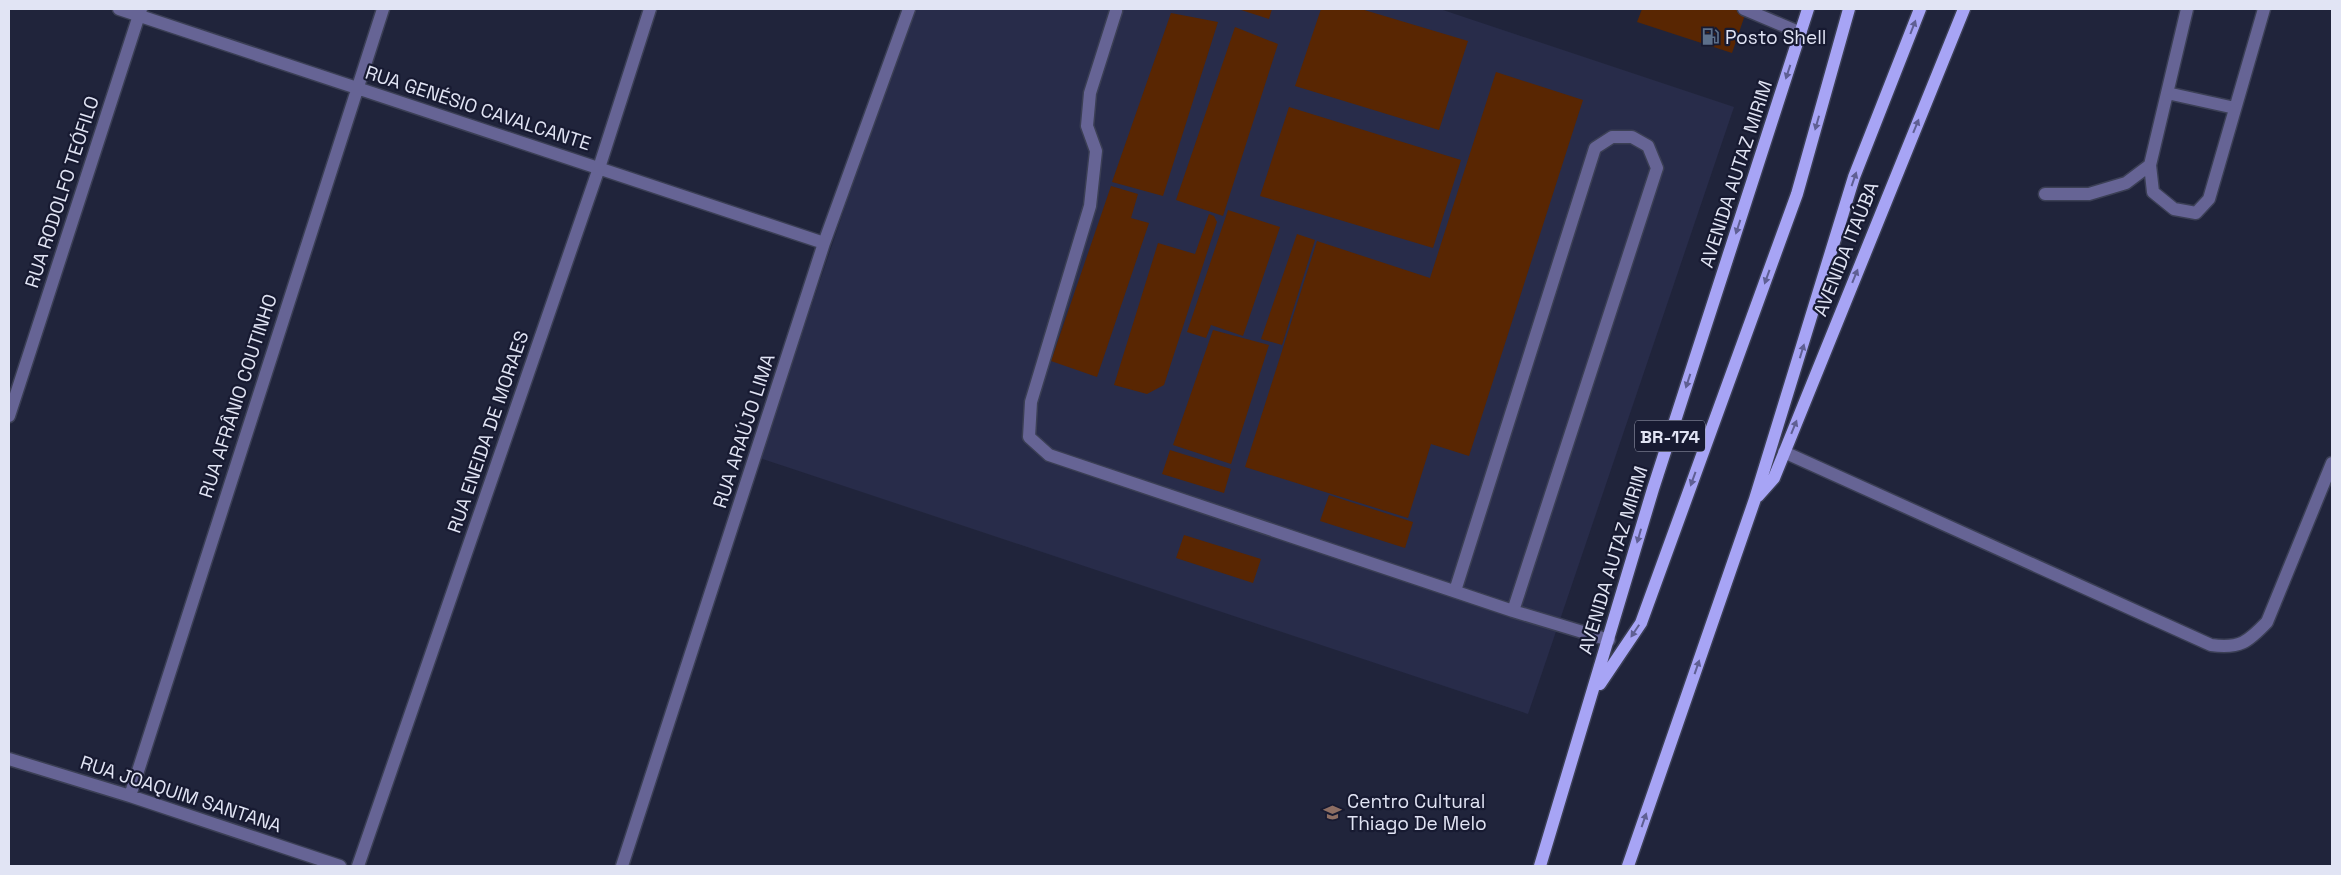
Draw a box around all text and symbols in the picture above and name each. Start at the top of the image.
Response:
one-way arrow [1910,20,1917,35]
place label: Posto Shell [1725,25,1827,50]
fuel station icon: Posto Shell [1701,27,1721,47]
street label: RUA GENÉSIO CAVALCANTE [362,60,594,156]
one-way arrow [1784,65,1792,80]
street label: AVENIDA AUTAZ MIRIM [1694,77,1778,271]
street label: RUA RODOLFO TEÓFILO [19,93,105,291]
one-way arrow [1813,115,1821,131]
one-way arrow [1912,118,1920,133]
one-way arrow [1850,171,1858,186]
street label: AVENIDA ITAÚBA [1808,178,1884,320]
one-way arrow [1734,219,1741,234]
one-way arrow [1851,268,1859,283]
one-way arrow [1763,270,1770,285]
street label: RUA AFRÂNIO COUTINHO [193,291,283,501]
street label: RUA ENEIDA DE MORAES [442,328,534,536]
one-way arrow [1798,343,1806,358]
street label: RUA ARAÚJO LIMA [707,351,781,511]
one-way arrow [1683,374,1691,389]
one-way arrow [1790,419,1798,434]
road number: BR-174 [1635,421,1705,452]
street label: AVENIDA AUTAZ MIRIM [1572,463,1654,657]
one-way arrow [1689,472,1696,487]
one-way arrow [1635,528,1643,544]
one-way arrow [1630,624,1640,638]
one-way arrow [1694,659,1701,674]
street label: RUA JOAQUIM SANTANA [77,750,285,838]
place label: Centro Cultural Thiago De Melo [1347,789,1487,836]
school or university icon: Centro Cultural Thiago De Melo [1323,802,1343,822]
one-way arrow [1640,812,1648,827]

